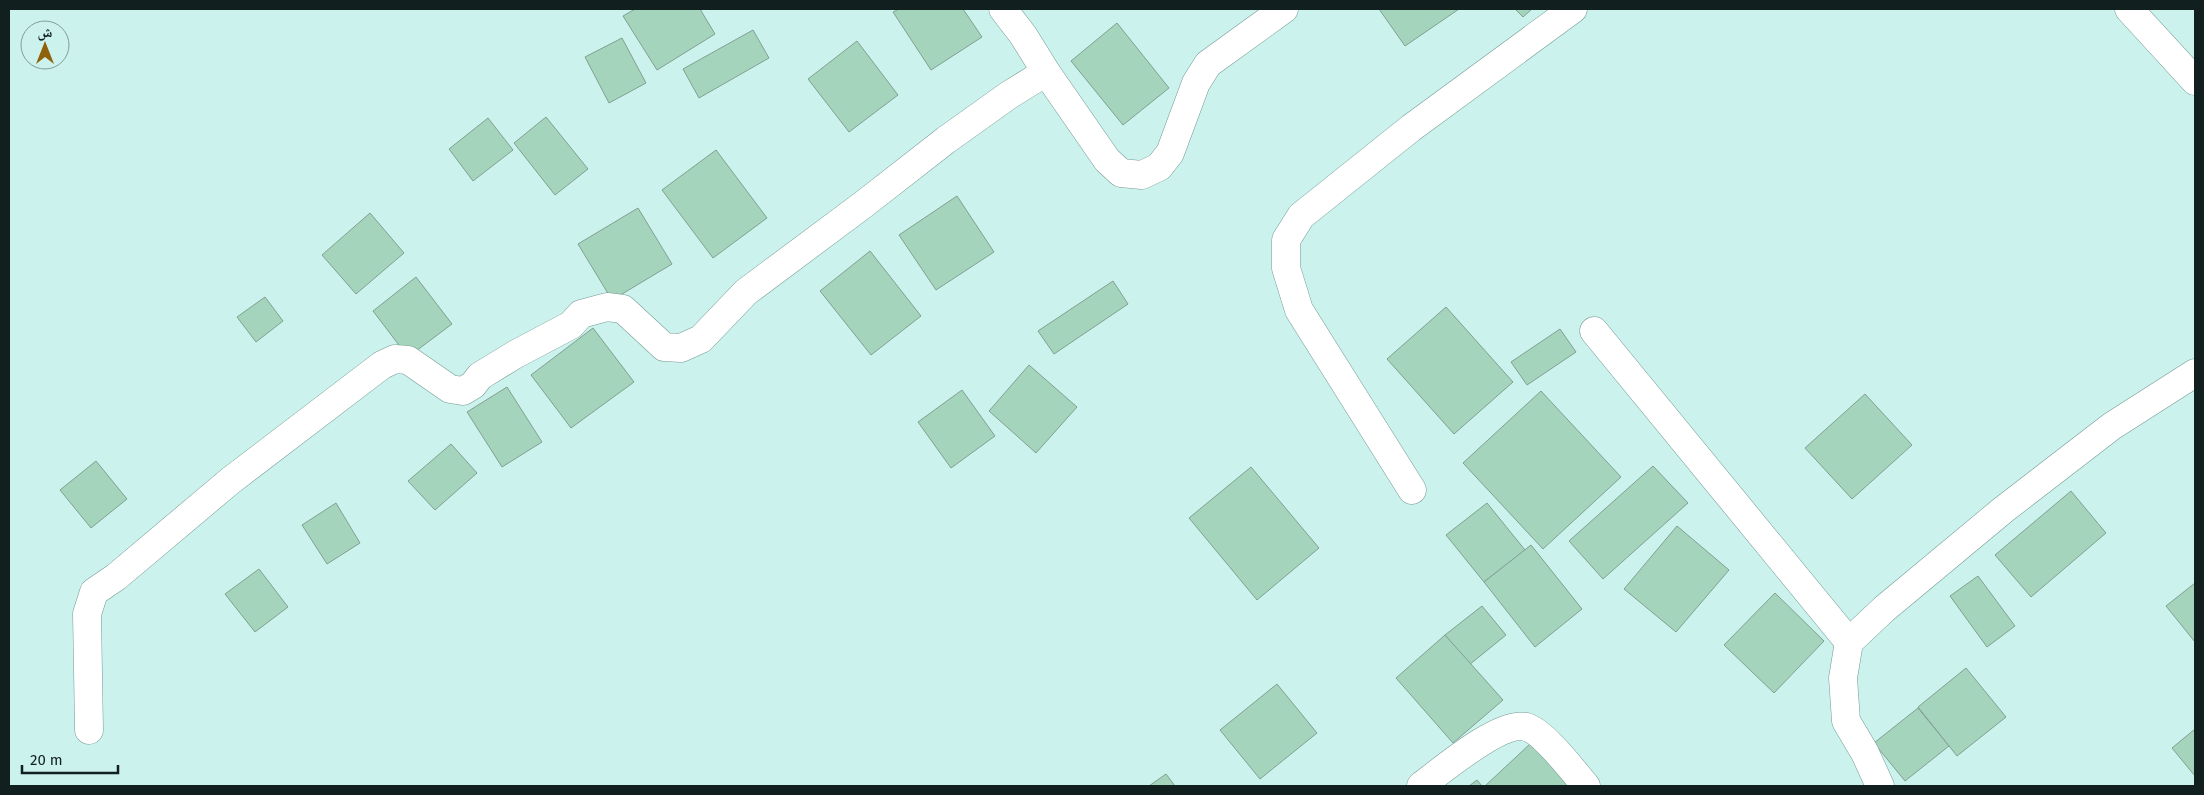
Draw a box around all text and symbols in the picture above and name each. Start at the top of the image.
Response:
north arrow [20,20,70,70]
text: ش [38,24,53,41]
scale bar [22,742,119,774]
text: 20 m [30,751,63,769]

